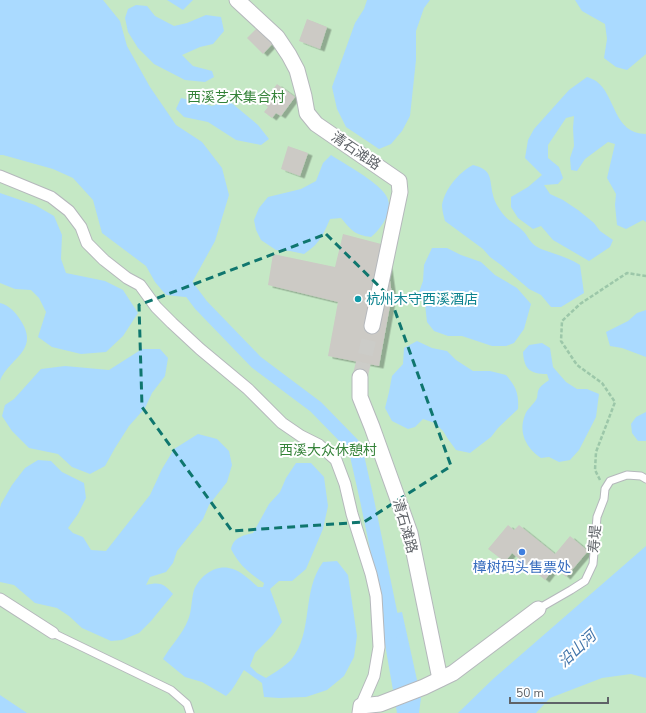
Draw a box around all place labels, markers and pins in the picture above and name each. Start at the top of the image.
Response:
place label: 杭州木守西溪酒店 [366,290,478,309]
marker: 杭州木守西溪酒店 [353,294,363,304]
marker: 樟树码头售票处 [517,547,527,557]
place label: 樟树码头售票处 [473,558,571,577]

